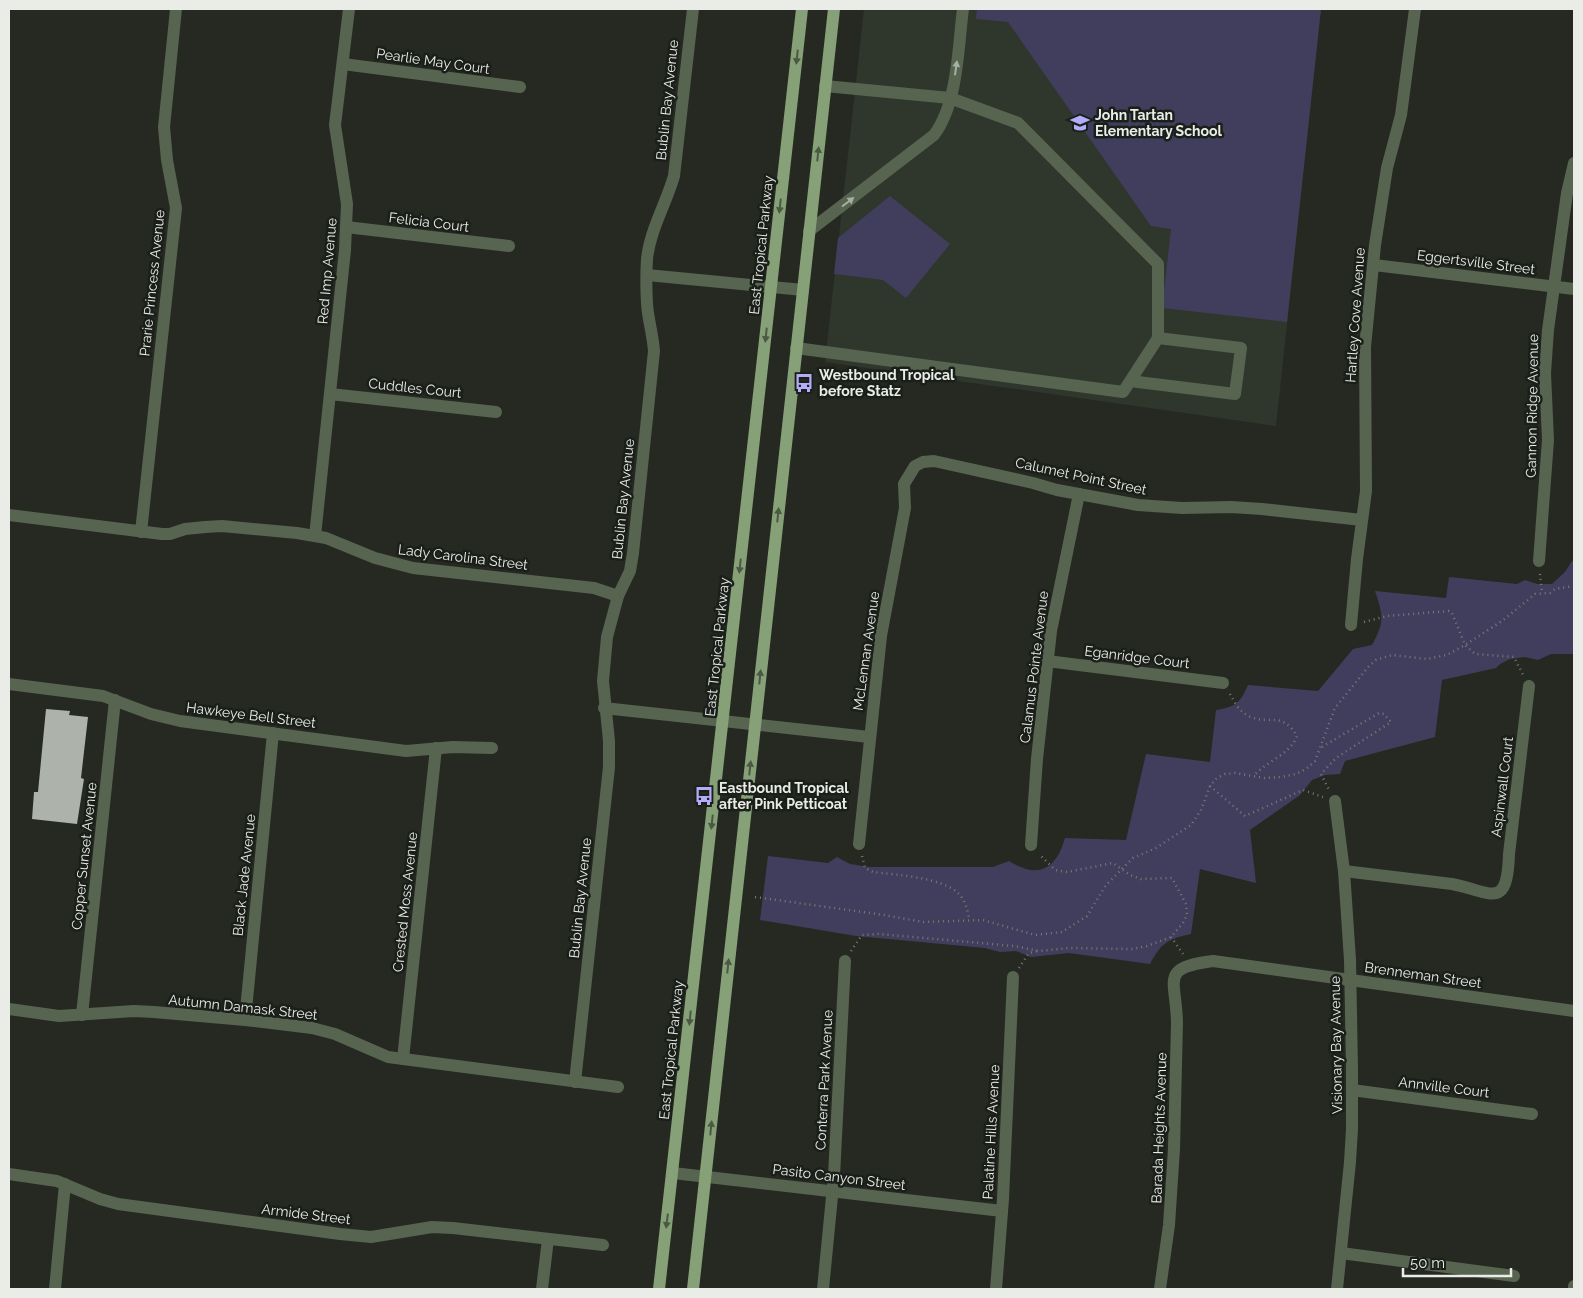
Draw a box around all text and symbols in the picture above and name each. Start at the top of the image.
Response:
street label: Bublin Bay Avenue [653,39,681,161]
street label: Pearlie May Court [375,45,491,77]
one-way arrow [793,50,801,66]
one-way arrow [952,60,960,76]
place label: John Tartan Elementary School [1095,107,1223,139]
school or university icon: John Tartan Elementary School [1069,112,1091,134]
one-way arrow [814,146,822,162]
street label: East Tropical Parkway [746,174,776,315]
one-way arrow [842,197,855,207]
one-way arrow [776,198,784,214]
street label: Prarie Princess Avenue [136,209,168,357]
street label: Felicia Court [388,209,470,235]
street label: Red Imp Avenue [314,217,340,325]
street label: Hartley Cove Avenue [1342,247,1368,383]
street label: Eggertsville Street [1416,247,1536,277]
one-way arrow [762,327,770,343]
street label: Gannon Ridge Avenue [1523,334,1541,478]
place label: Westbound Tropical before Statz [819,367,955,399]
bus stop icon: Westbound Tropical before Statz [793,372,815,394]
street label: Cuddles Court [368,375,463,401]
street label: Bublin Bay Avenue [609,438,637,560]
street label: Calumet Point Street [1014,454,1148,498]
one-way arrow [774,507,782,523]
street label: Lady Carolina Street [397,541,529,573]
one-way arrow [736,558,744,574]
street label: East Tropical Parkway [702,576,732,717]
street label: McLennan Avenue [850,590,882,712]
street label: Calamus Pointe Avenue [1017,590,1051,744]
street label: Eganridge Court [1084,643,1191,671]
one-way arrow [756,668,764,684]
street label: Hawkeye Bell Street [185,699,317,731]
street label: Aspinwall Court [1488,735,1516,838]
one-way arrow [746,760,754,776]
place label: Eastbound Tropical after Pink Petticoat [719,780,849,812]
street label: Copper Sunset Avenue [68,781,100,931]
bus stop icon: Eastbound Tropical after Pink Petticoat [693,785,715,807]
street label: Black Jade Avenue [230,813,258,937]
one-way arrow [708,814,716,830]
street label: Crested Moss Avenue [390,831,420,973]
street label: Bublin Bay Avenue [566,837,594,959]
one-way arrow [724,958,732,974]
street label: Brenneman Street [1364,959,1483,991]
street label: Visionary Bay Avenue [1327,976,1345,1114]
street label: East Tropical Parkway [656,979,686,1120]
street label: Autumn Damask Street [168,991,319,1023]
street label: Conterra Park Avenue [812,1009,836,1151]
one-way arrow [686,1011,694,1027]
street label: Barada Heights Avenue [1148,1052,1170,1204]
street label: Palatine Hills Avenue [979,1064,1003,1200]
street label: Annville Court [1398,1073,1491,1101]
one-way arrow [707,1119,715,1135]
street label: Pasito Canyon Street [772,1161,907,1193]
street label: Armide Street [261,1201,352,1227]
one-way arrow [663,1213,671,1229]
scale bar [1403,1246,1510,1278]
text: 50 m [1410,1254,1445,1272]

